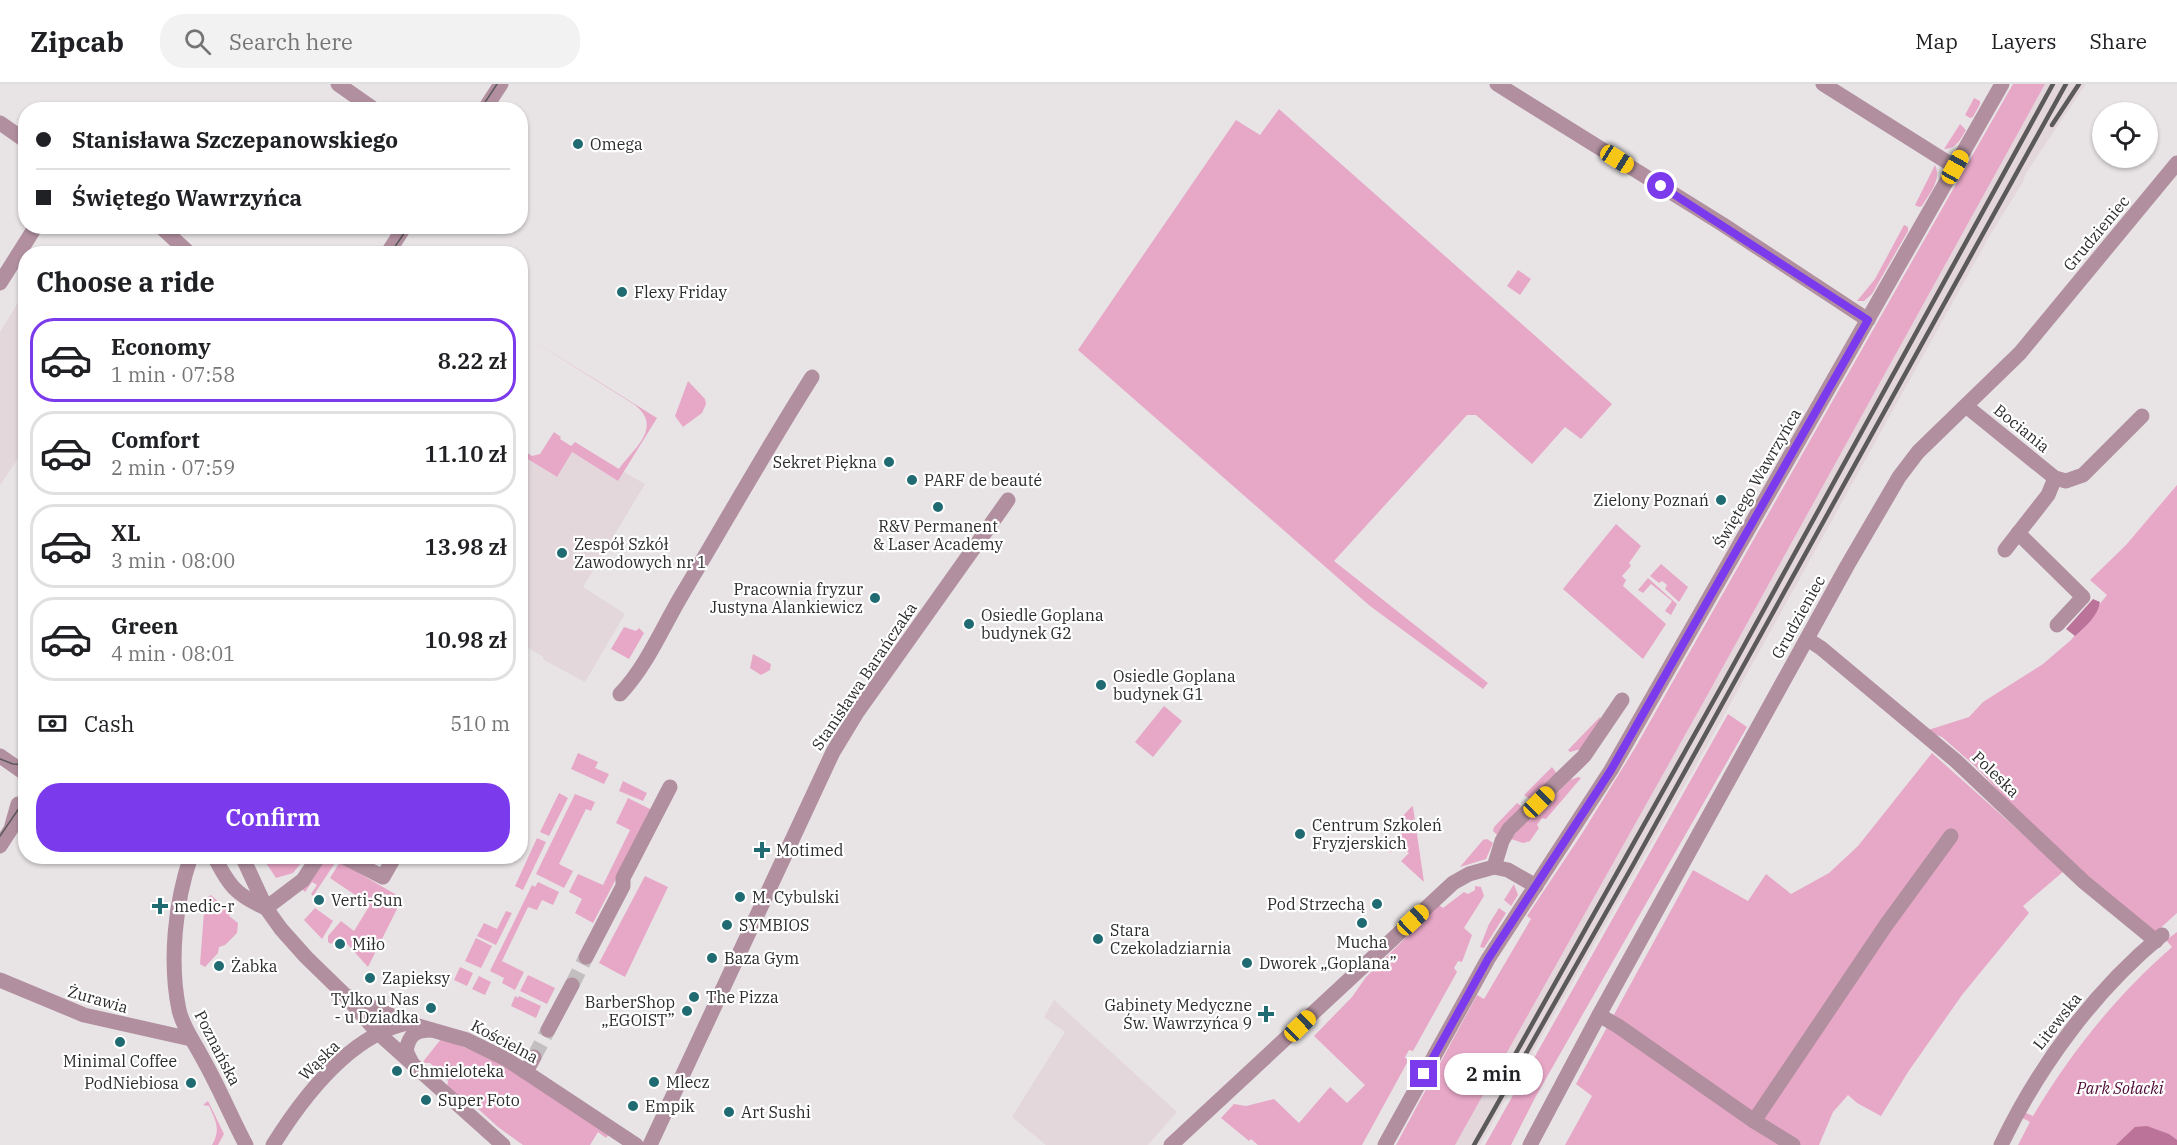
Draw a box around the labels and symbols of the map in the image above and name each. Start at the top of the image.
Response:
place label: Omega [590,134,643,154]
marker: Omega [571,137,585,151]
car [1597,142,1637,176]
car [1938,147,1972,187]
route start [1647,172,1674,199]
street label: Grudzieniec [2059,191,2133,275]
place label: Flexy Friday [634,282,728,302]
marker: Flexy Friday [615,285,629,299]
street label: Bociania [1990,399,2054,457]
street label: Świętego Wawrzyńca [1708,404,1805,551]
place label: Sekret Piękna [773,452,877,472]
marker: Sekret Piękna [882,455,896,469]
place label: PARF de beauté [924,470,1042,490]
marker: PARF de beauté [905,473,919,487]
place label: Zielony Poznań [1593,490,1709,510]
marker: Zielony Poznań [1714,493,1728,507]
marker: R&V Permanent & Laser Academy [931,500,945,514]
place label: R&V Permanent & Laser Academy [873,516,1004,554]
place label: Zespół Szkół Zawodowych nr 1 [574,534,707,572]
marker: Zespół Szkół Zawodowych nr 1 [555,546,569,560]
street label: Grudzieniec [1767,572,1829,662]
place label: Pracownia fryzur Justyna Alankiewicz [710,579,863,617]
marker: Pracownia fryzur Justyna Alankiewicz [868,591,882,605]
street label: Stanisława Barańczaka [807,598,921,754]
place label: Osiedle Goplana budynek G2 [981,605,1104,643]
marker: Osiedle Goplana budynek G2 [962,617,976,631]
place label: Osiedle Goplana budynek G1 [1113,666,1236,704]
marker: Osiedle Goplana budynek G1 [1094,678,1108,692]
street label: Poleska [1968,747,2024,802]
car [1520,783,1558,821]
place label: Centrum Szkoleń Fryzjerskich [1312,815,1442,853]
marker: Centrum Szkoleń Fryzjerskich [1293,827,1307,841]
place label: Motimed [776,840,844,860]
marker: Motimed [753,841,771,859]
place label: M. Cybulski [752,887,839,907]
place label: Verti-Sun [331,890,403,910]
marker: M. Cybulski [733,890,747,904]
marker: Verti-Sun [312,893,326,907]
place label: Pod Strzechą [1267,894,1365,914]
place label: medic-r [174,896,234,916]
marker: medic-r [151,897,169,915]
marker: Pod Strzechą [1370,897,1384,911]
car [1394,901,1432,939]
place label: SYMBIOS [739,915,809,935]
marker: Mucha [1355,916,1369,930]
marker: SYMBIOS [720,918,734,932]
place label: Stara Czekoladziarnia [1110,920,1232,958]
marker: Stara Czekoladziarnia [1091,932,1105,946]
place label: Mucha [1337,932,1388,952]
place label: Miło [352,934,385,954]
marker: Miło [333,937,347,951]
place label: Baza Gym [724,948,799,968]
marker: Baza Gym [705,951,719,965]
place label: Dworek „Goplana” [1259,953,1397,973]
place label: Żabka [231,956,278,976]
marker: Dworek „Goplana” [1240,956,1254,970]
marker: Żabka [212,959,226,973]
place label: Zapieksy [382,968,450,988]
marker: Zapieksy [363,971,377,985]
street label: Żurawia [65,981,131,1017]
place label: The Pizza [706,987,779,1007]
street label: Litewska [2028,988,2086,1054]
place label: Tylko u Nas - u Dziadka [331,989,419,1027]
marker: The Pizza [687,990,701,1004]
place label: BarberShop „EGOIST” [585,992,675,1030]
place label: Gabinety Medyczne Św. Wawrzyńca 9 [1104,995,1252,1033]
marker: Tylko u Nas - u Dziadka [424,1001,438,1015]
marker: BarberShop „EGOIST” [680,1004,694,1018]
marker: Gabinety Medyczne Św. Wawrzyńca 9 [1257,1005,1275,1023]
street label: Poznańska [191,1007,246,1089]
car [1281,1007,1319,1045]
street label: Kościelna [468,1015,542,1067]
marker: Minimal Coffee [113,1035,127,1049]
street label: Wąska [294,1036,344,1084]
place label: Minimal Coffee [63,1051,177,1071]
callout: 2 min [1445,1053,1544,1095]
route end [1410,1060,1437,1087]
place label: Chmieloteka [409,1061,505,1081]
marker: Chmieloteka [390,1064,404,1078]
place label: Mlecz [666,1072,710,1092]
place label: PodNiebiosa [84,1073,179,1093]
marker: Mlecz [647,1075,661,1089]
marker: PodNiebiosa [184,1076,198,1090]
park label: Park Sołacki [2076,1078,2164,1098]
place label: Super Foto [438,1090,520,1110]
marker: Super Foto [419,1093,433,1107]
place label: Empik [645,1096,695,1116]
marker: Empik [626,1099,640,1113]
place label: Art Sushi [741,1102,811,1122]
marker: Art Sushi [722,1105,736,1119]

